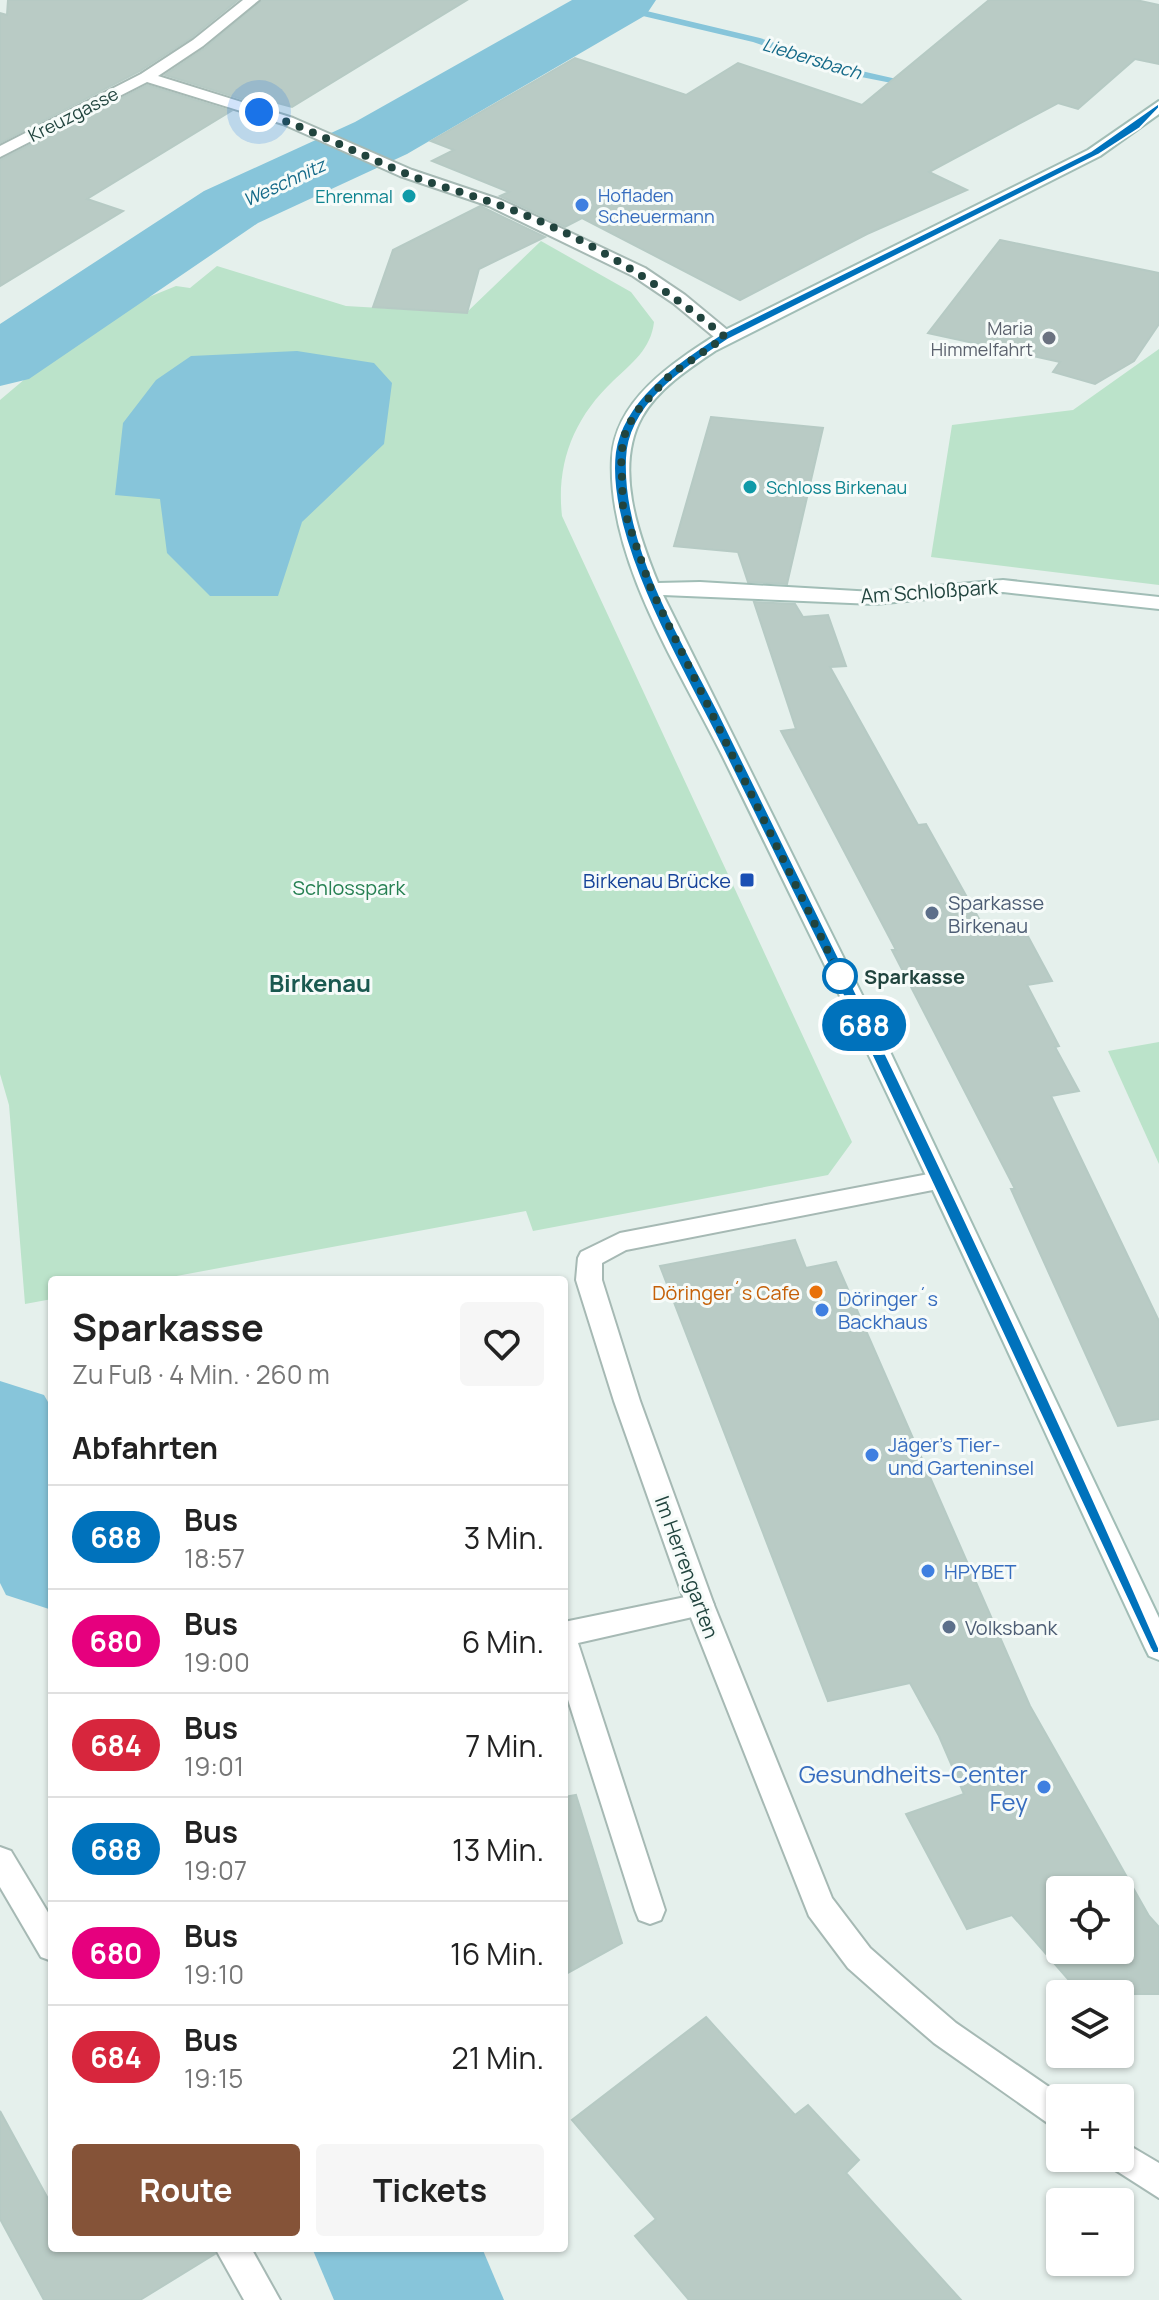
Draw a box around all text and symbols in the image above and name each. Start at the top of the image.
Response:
water label: Liebersbach [760,32,866,85]
street label: Kreuzgasse [24,81,122,147]
your location [239,92,279,132]
water label: Weschnitz [239,151,331,211]
place label: Hofladen Scheuermann [598,183,715,228]
place label: Ehrenmal [315,184,393,208]
marker: Ehrenmal [400,187,418,205]
marker: Hofladen Scheuermann [573,196,591,214]
place label: Maria Himmelfahrt [931,316,1033,361]
marker: Maria Himmelfahrt [1040,329,1058,347]
place label: Schloss Birkenau [766,475,907,499]
marker: Schloss Birkenau [741,478,759,496]
street label: Am Schloßpark [859,573,1000,609]
place label: Birkenau Brücke [583,867,731,894]
marker: Birkenau Brücke [738,871,756,889]
park label: Schlosspark [293,874,406,901]
place label: Sparkasse Birkenau [948,889,1044,939]
marker: Sparkasse Birkenau [923,904,941,922]
marker: Sparkasse [823,959,857,993]
place label: Sparkasse [864,963,965,990]
district label: Birkenau [269,966,371,999]
line badge: 688 [818,999,910,1051]
text: 688 [838,1006,890,1044]
place label: Döringer´s Cafe [652,1279,800,1306]
marker: Döringer´s Cafe [807,1283,825,1301]
place label: Döringer´s Backhaus [838,1285,938,1335]
text: Sparkasse [72,1300,264,1352]
marker: Döringer´s Backhaus [813,1301,831,1319]
button: heart [460,1302,544,1386]
text: Zu Fuß · 4 Min. · 260 m [72,1356,330,1392]
text: Abfahrten [72,1427,218,1468]
place label: Jäger's Tier- und Garteninsel [888,1431,1034,1481]
marker: Jäger's Tier- und Garteninsel [863,1446,881,1464]
street label: Im Herrengarten [649,1492,725,1642]
text: Bus [184,1499,238,1540]
text: 3 Min. [464,1517,544,1558]
text: 688 [90,1518,142,1556]
text: 18:57 [184,1540,245,1576]
place label: HPYBET [944,1558,1017,1585]
marker: HPYBET [919,1562,937,1580]
text: Bus [184,1603,238,1644]
place label: Volksbank [965,1614,1058,1641]
marker: Volksbank [940,1618,958,1636]
text: 6 Min. [462,1621,544,1662]
text: 680 [90,1622,142,1660]
text: 19:00 [184,1644,250,1680]
text: Bus [184,1707,238,1748]
text: 7 Min. [465,1725,544,1766]
text: 684 [90,1726,142,1764]
text: 19:01 [184,1748,244,1784]
place label: Gesundheits-Center Fey [799,1757,1028,1818]
marker: Gesundheits-Center Fey [1035,1778,1053,1796]
text: Bus [184,1811,238,1852]
text: 13 Min. [452,1829,544,1870]
text: 688 [90,1830,142,1868]
text: 19:07 [184,1852,247,1888]
map controls [1046,1876,1134,2276]
button: locate [1046,1876,1134,1964]
text: Bus [184,1915,238,1956]
text: 16 Min. [450,1933,544,1974]
text: 680 [90,1934,142,1972]
text: 19:10 [184,1956,244,1992]
button: layers [1046,1980,1134,2068]
text: Bus [184,2019,238,2060]
text: 21 Min. [452,2037,544,2078]
text: 684 [90,2038,142,2076]
text: 19:15 [184,2060,243,2096]
button: + [1046,2084,1134,2172]
button: Route [72,2144,300,2236]
button: Tickets [316,2144,544,2236]
button: − [1046,2188,1134,2276]

